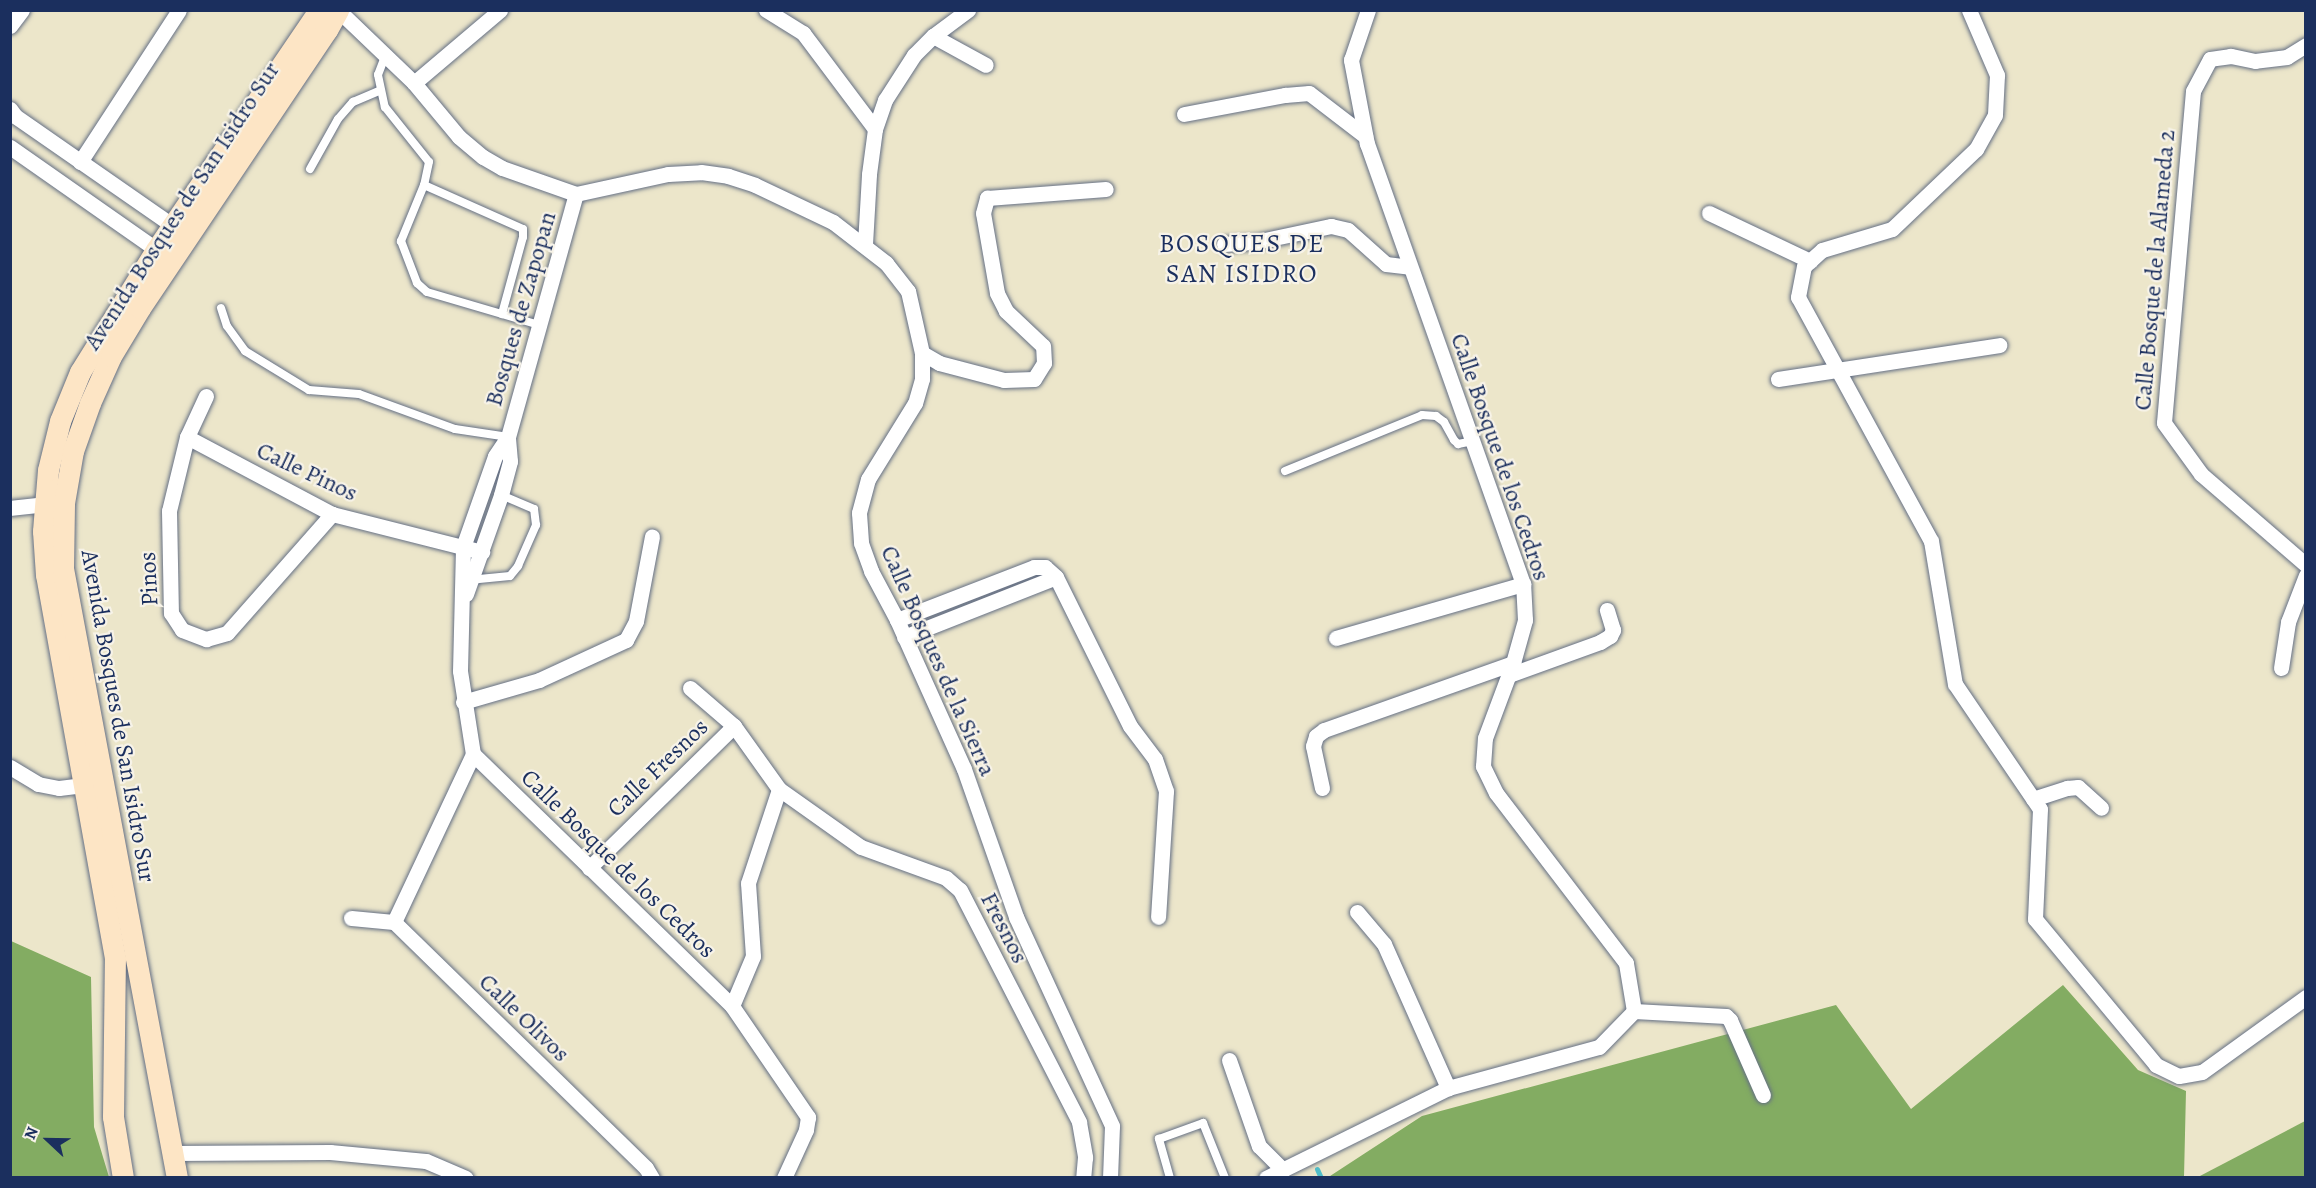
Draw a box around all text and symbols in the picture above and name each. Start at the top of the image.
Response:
street label: Avenida Bosques de San Isidro Sur [78,57,286,355]
street label: Calle Bosque de la Alameda 2 [2128,128,2182,412]
street label: Bosques de Zapopan [479,208,563,410]
district label: BOSQUES DE SAN ISIDRO [1159,228,1325,290]
street label: Calle Bosque de los Cedros [1444,330,1556,584]
street label: Calle Pinos [252,436,362,508]
street label: Calle Bosques de la Sierra [874,541,1002,781]
street label: Avenida Bosques de San Isidro Sur [75,547,161,885]
street label: Pinos [133,551,165,607]
street label: Calle Fresnos [601,713,715,823]
street label: Calle Bosque de los Cedros [515,764,721,964]
street label: Fresnos [974,888,1034,968]
street label: Calle Olivos [473,968,575,1068]
north arrow [18,1110,78,1170]
text: N [19,1124,44,1143]

